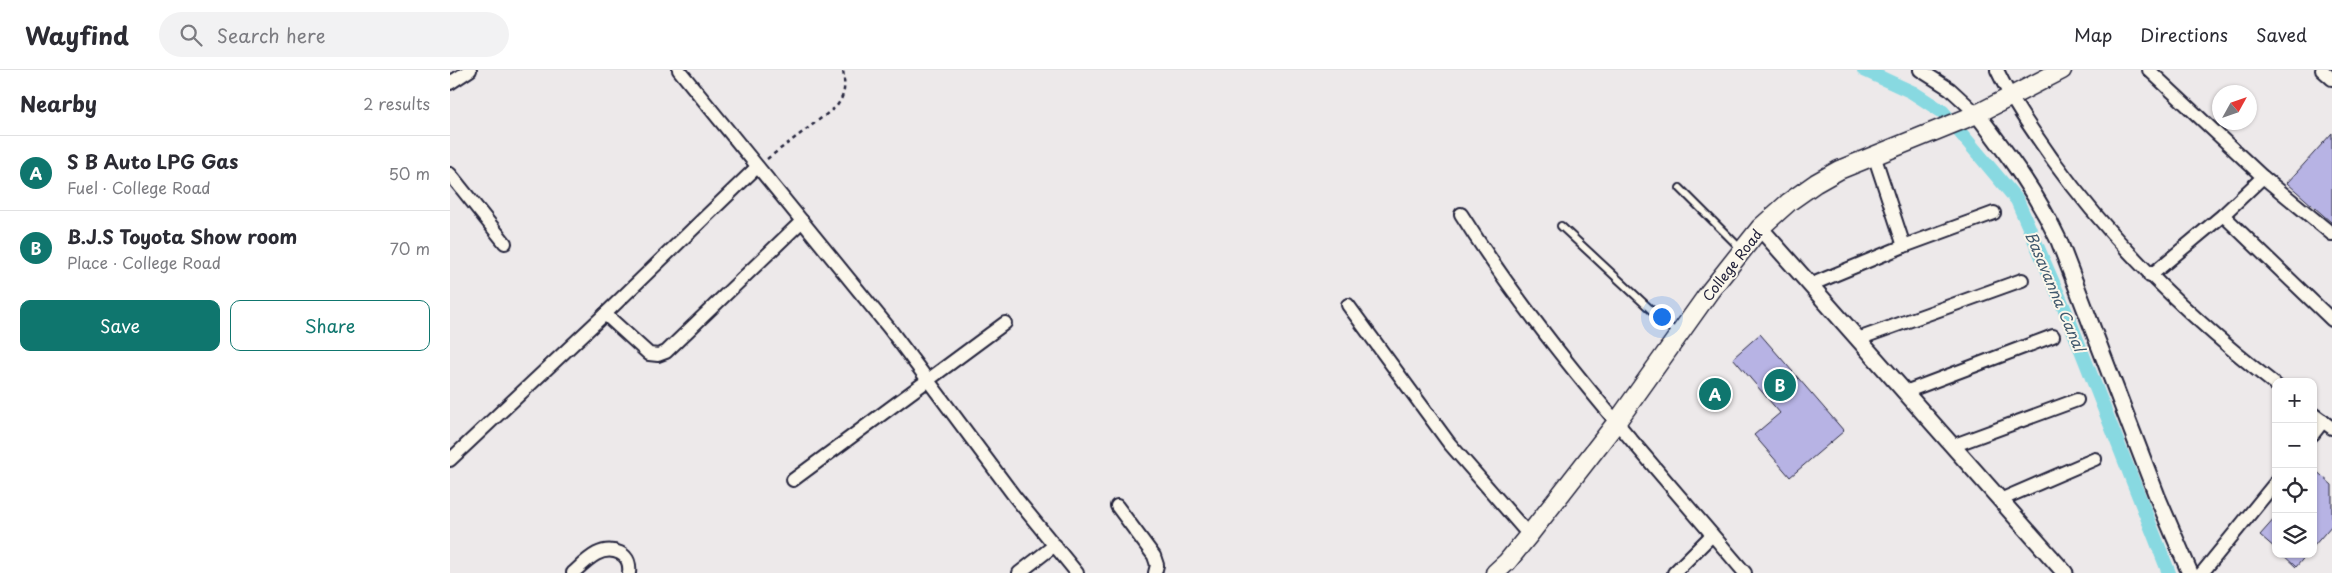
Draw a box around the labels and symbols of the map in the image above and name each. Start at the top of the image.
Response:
north arrow [2212,85,2257,130]
street label: College Road [1697,224,1767,306]
water label: Basavanna Canal [2020,227,2093,357]
your location [1649,304,1675,330]
pin: B [1764,366,1796,404]
pin: A [1699,375,1731,413]

